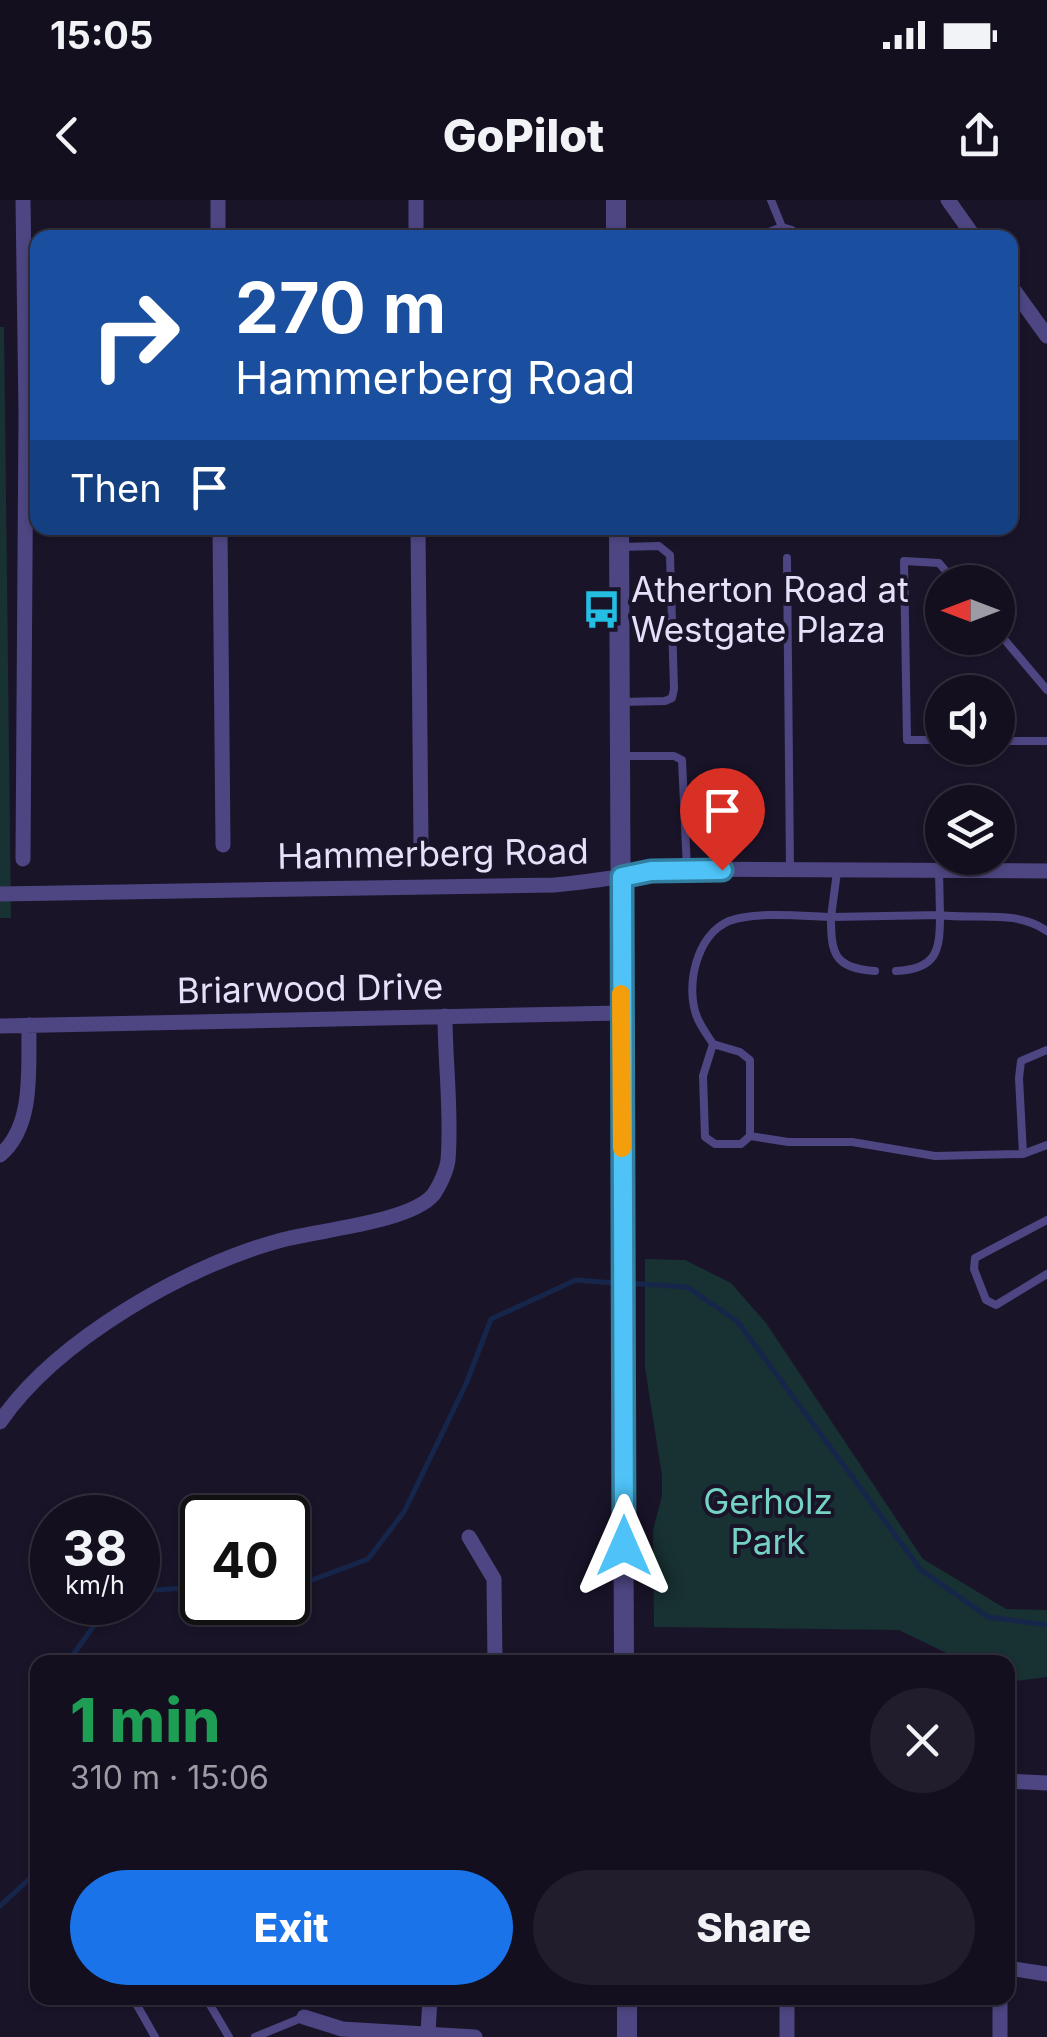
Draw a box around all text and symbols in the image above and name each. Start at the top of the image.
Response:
text: 15:05 [50,12,153,58]
icon: back [40,108,95,163]
text: GoPilot [443,108,604,163]
icon: share [952,108,1007,163]
text: 270 m [235,265,446,350]
icon: right [70,270,200,400]
text: Hammerberg Road [235,350,635,405]
icon: arrive [182,460,237,515]
text: Then [70,465,162,511]
north arrow [925,565,1015,655]
map controls [925,565,1015,875]
place label: Atherton Road at Westgate Plaza [631,568,909,650]
bus stop icon: Atherton Road at Westgate Plaza [580,589,622,631]
button: sound [925,675,1015,765]
pin [680,768,765,871]
icon: arrive [695,783,750,838]
button: layers [925,785,1015,875]
street label: Hammerberg Road [277,829,589,877]
street label: Briarwood Drive [176,965,443,1011]
park label: Gerholz Park [703,1480,833,1562]
position arrow [572,1494,676,1598]
speed limit sign: 40 [180,1495,310,1625]
text: 38 [63,1518,127,1578]
text: km/h [65,1570,125,1600]
text: 1 min [70,1684,220,1756]
button: close [870,1688,975,1793]
text: 310 m · 15:06 [70,1758,269,1797]
button: Exit [70,1870,513,1985]
button: Share [533,1870,975,1985]

